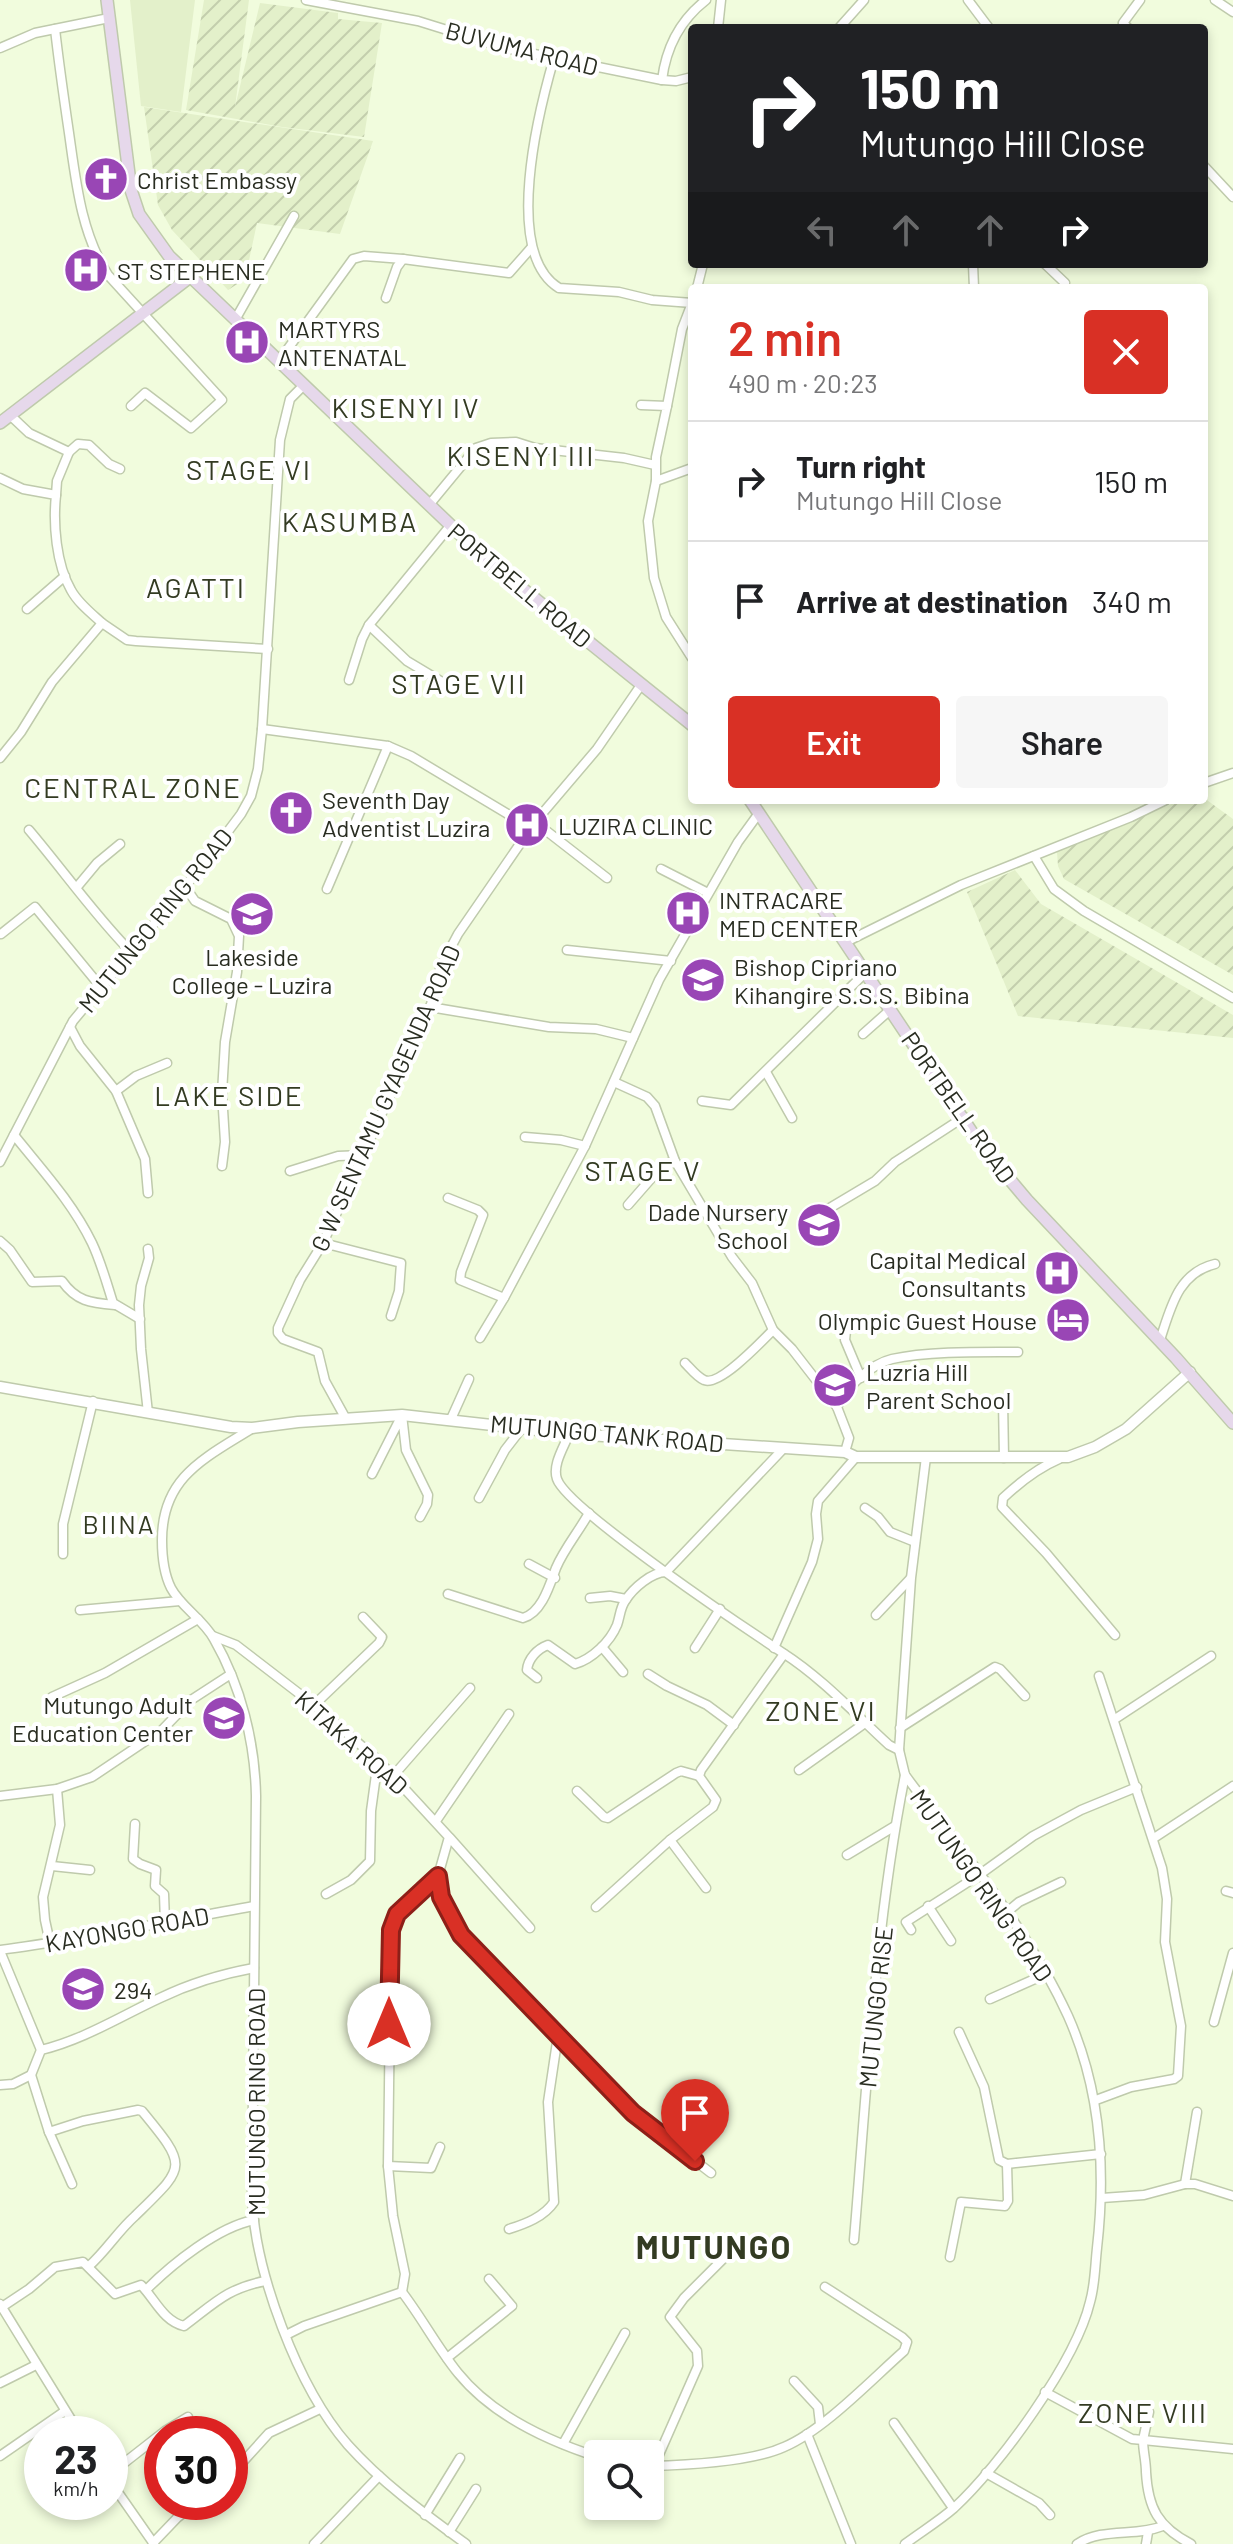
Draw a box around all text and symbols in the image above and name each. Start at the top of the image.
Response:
street label: BUVUMA ROAD [443,15,601,81]
text: 150 m [860,53,1000,120]
icon: right [728,56,832,160]
text: Mutungo Hill Close [860,121,1146,164]
church icon: Christ Embassy [82,155,130,203]
place label: Christ Embassy [137,165,297,194]
icon: left [800,208,844,252]
icon: ahead [884,208,928,252]
icon: ahead [968,208,1012,252]
icon: right [1052,208,1096,252]
hospital icon: ST STEPHENE [62,246,110,294]
place label: ST STEPHENE [117,256,266,285]
text: 2 min [728,308,842,366]
button: close [1084,310,1168,394]
place label: MARTYRS ANTENATAL [278,314,407,371]
hospital icon: MARTYRS ANTENATAL [223,318,271,366]
text: 490 m · 20:23 [728,367,878,398]
district label: KISENYI IV [331,390,481,424]
district label: KISENYI III [446,438,596,472]
text: Turn right [796,448,926,484]
district label: STAGE VI [186,452,312,486]
icon: right [728,459,772,503]
text: 150 m [1094,463,1168,499]
text: Mutungo Hill Close [796,484,1002,515]
district label: KASUMBA [282,504,418,538]
street label: PORTBELL ROAD [442,517,598,653]
district label: AGATTI [146,570,246,604]
icon: arrive [728,579,772,623]
text: Arrive at destination [796,583,1068,619]
text: 340 m [1092,583,1172,619]
district label: STAGE VII [391,666,527,700]
button: Exit [728,696,940,788]
button: Share [956,696,1168,788]
district label: CENTRAL ZONE [24,770,242,804]
place label: Seventh Day Adventist Luzira [322,785,490,842]
church icon: Seventh Day Adventist Luzira [267,789,315,837]
hospital icon: LUZIRA CLINIC [503,801,551,849]
place label: LUZIRA CLINIC [558,811,713,840]
street label: MUTUNGO RING ROAD [72,822,238,1018]
place label: INTRACARE MED CENTER [719,885,859,942]
hospital icon: INTRACARE MED CENTER [664,889,712,937]
school or university icon: Lakeside College - Luzira [228,890,276,938]
street label: G W SENTAMU GYAGENDA ROAD [304,940,466,1256]
place label: Lakeside College - Luzira [172,942,332,999]
place label: Bishop Cipriano Kihangire S.S.S. Bibina [734,952,970,1009]
school or university icon: Bishop Cipriano Kihangire S.S.S. Bibina [679,956,727,1004]
street label: PORTBELL ROAD [896,1026,1022,1188]
district label: LAKE SIDE [154,1078,304,1112]
district label: STAGE V [585,1153,702,1187]
place label: Dade Nursery School [648,1197,788,1254]
school or university icon: Dade Nursery School [795,1201,843,1249]
place label: Capital Medical Consultants [869,1245,1026,1302]
hospital icon: Capital Medical Consultants [1033,1249,1081,1297]
hotel icon: Olympic Guest House [1044,1296,1092,1344]
place label: Olympic Guest House [818,1306,1037,1335]
place label: Luzria Hill Parent School [866,1357,1011,1414]
school or university icon: Luzria Hill Parent School [811,1361,859,1409]
street label: MUTUNGO TANK ROAD [489,1408,725,1458]
district label: BIINA [82,1508,156,1539]
street label: KITAKA ROAD [290,1684,414,1800]
place label: Mutungo Adult Education Center [12,1690,193,1747]
district label: ZONE VI [765,1693,877,1727]
school or university icon: Mutungo Adult Education Center [200,1694,248,1742]
street label: MUTUNGO RING ROAD [905,1783,1059,1987]
street label: KAYONGO ROAD [43,1900,211,1958]
street label: MUTUNGO RISE [852,1925,898,2089]
school or university icon: 294 [59,1965,107,2013]
place label: 294 [114,1975,153,2004]
position arrow [347,1982,431,2066]
street label: MUTUNGO RING ROAD [241,1988,270,2216]
pin [661,2079,729,2161]
icon: arrive [673,2091,717,2135]
district label: MUTUNGO [636,2227,792,2265]
district label: ZONE VIII [1078,2395,1208,2429]
speed limit sign: 30 [144,2416,248,2520]
text: 23 [54,2434,98,2482]
map controls [584,2440,664,2520]
button: search [584,2440,664,2520]
text: km/h [53,2476,99,2500]

